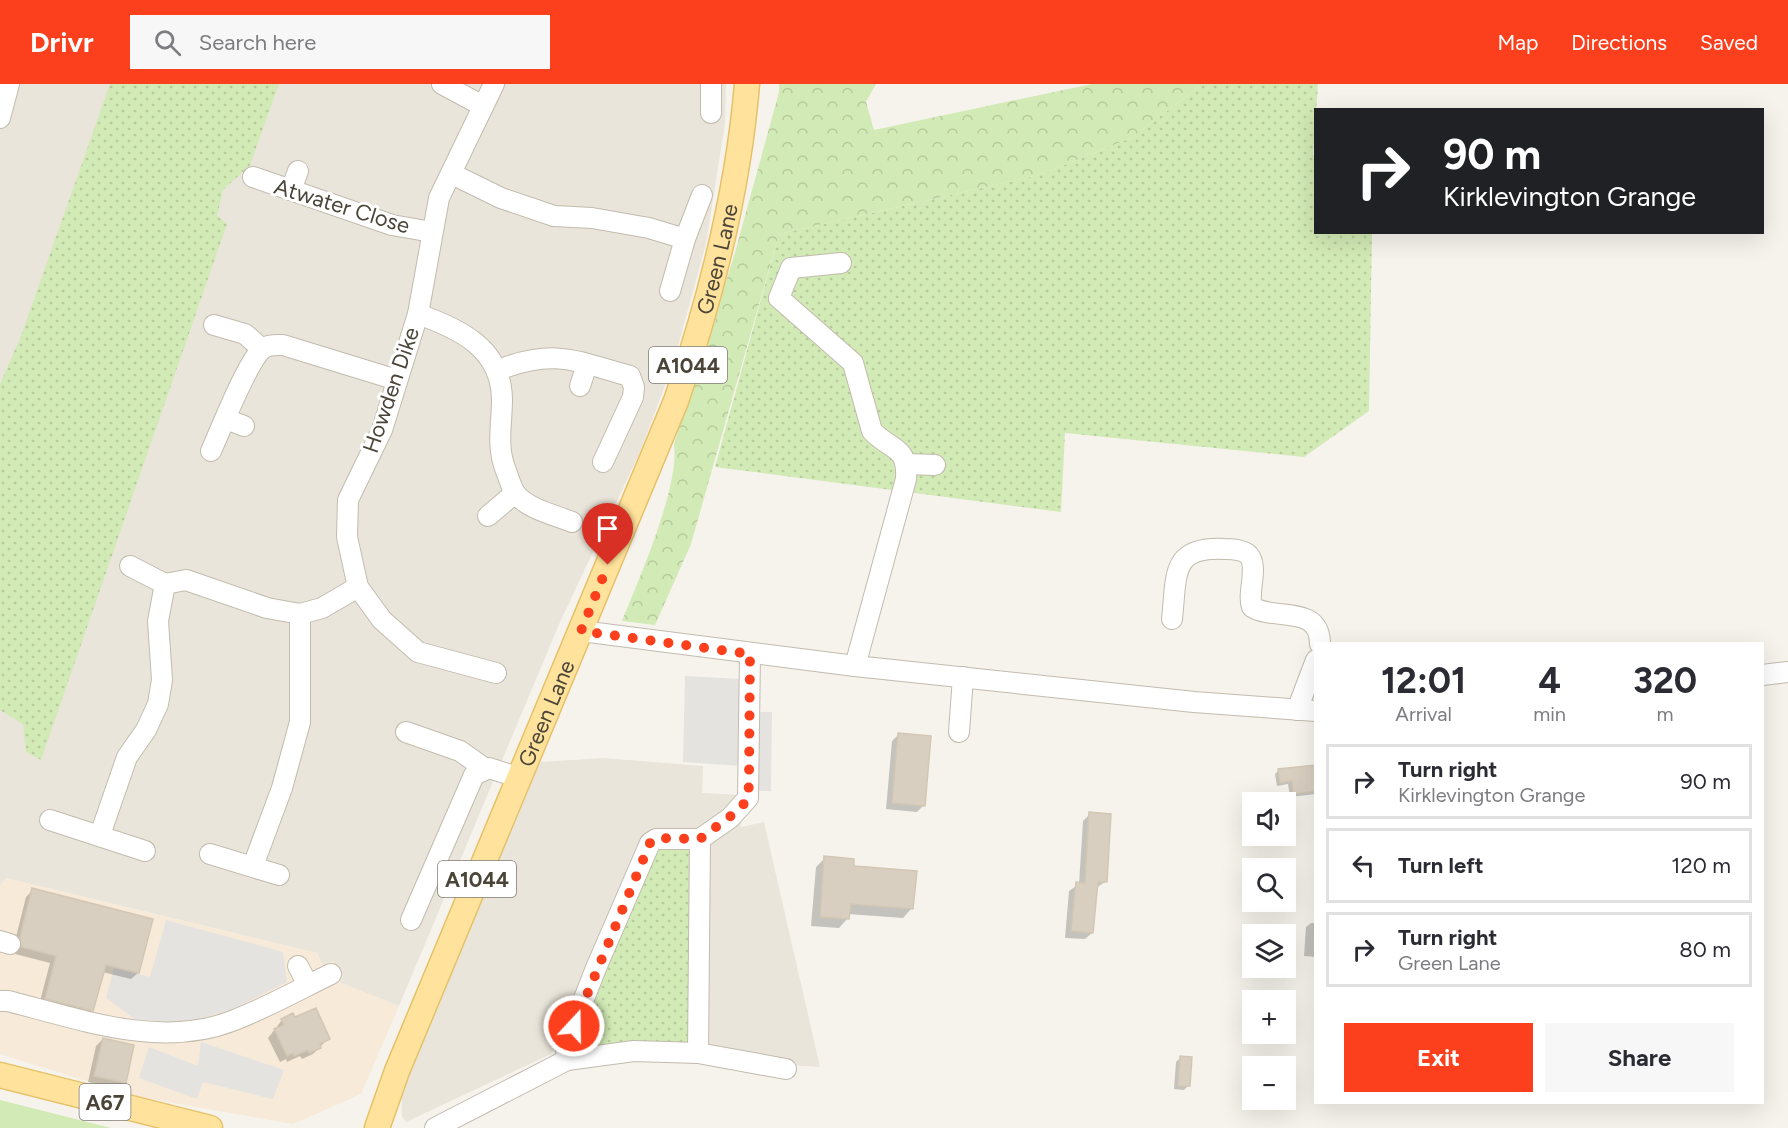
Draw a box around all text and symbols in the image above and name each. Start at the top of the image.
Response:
search box [130,15,550,69]
text: Drivr [30,25,94,59]
icon: search [151,26,184,59]
text: Search here [199,29,316,56]
text: Map [1497,30,1538,55]
text: Directions [1571,30,1667,55]
text: Saved [1700,30,1758,55]
text: 90 m [1443,129,1541,180]
icon: right [1344,132,1422,210]
street label: Atwater Close [271,173,413,239]
text: Kirklevington Grange [1443,180,1696,213]
street label: Green Lane [690,201,743,317]
street label: Howden Dike [357,324,425,456]
road number: A1044 [649,347,727,383]
pin [582,503,633,565]
icon: arrive [591,512,624,545]
street label: Green Lane [512,656,580,770]
text: 12:01 [1381,659,1466,702]
text: 4 [1538,659,1561,702]
text: 320 [1633,659,1697,702]
text: Arrival [1395,702,1452,726]
text: min [1533,702,1566,726]
text: m [1656,702,1674,726]
text: Turn right [1398,756,1497,783]
icon: right [1347,765,1380,798]
text: 90 m [1680,768,1731,795]
text: Kirklevington Grange [1398,783,1585,807]
map controls [1242,792,1296,1110]
button: sound [1242,792,1296,846]
icon: left [1347,849,1380,882]
text: Turn left [1398,852,1484,879]
text: 120 m [1671,852,1731,879]
button: search [1242,858,1296,912]
road number: A1044 [438,861,516,897]
button: layers [1242,924,1296,978]
text: Turn right [1398,924,1497,951]
icon: right [1347,933,1380,966]
text: 80 m [1679,936,1731,963]
text: Green Lane [1398,951,1501,975]
button: + [1242,990,1296,1044]
position arrow [542,994,606,1058]
button: Exit [1344,1023,1533,1092]
button: Share [1545,1023,1734,1092]
button: − [1242,1056,1296,1110]
road number: A67 [80,1084,130,1120]

